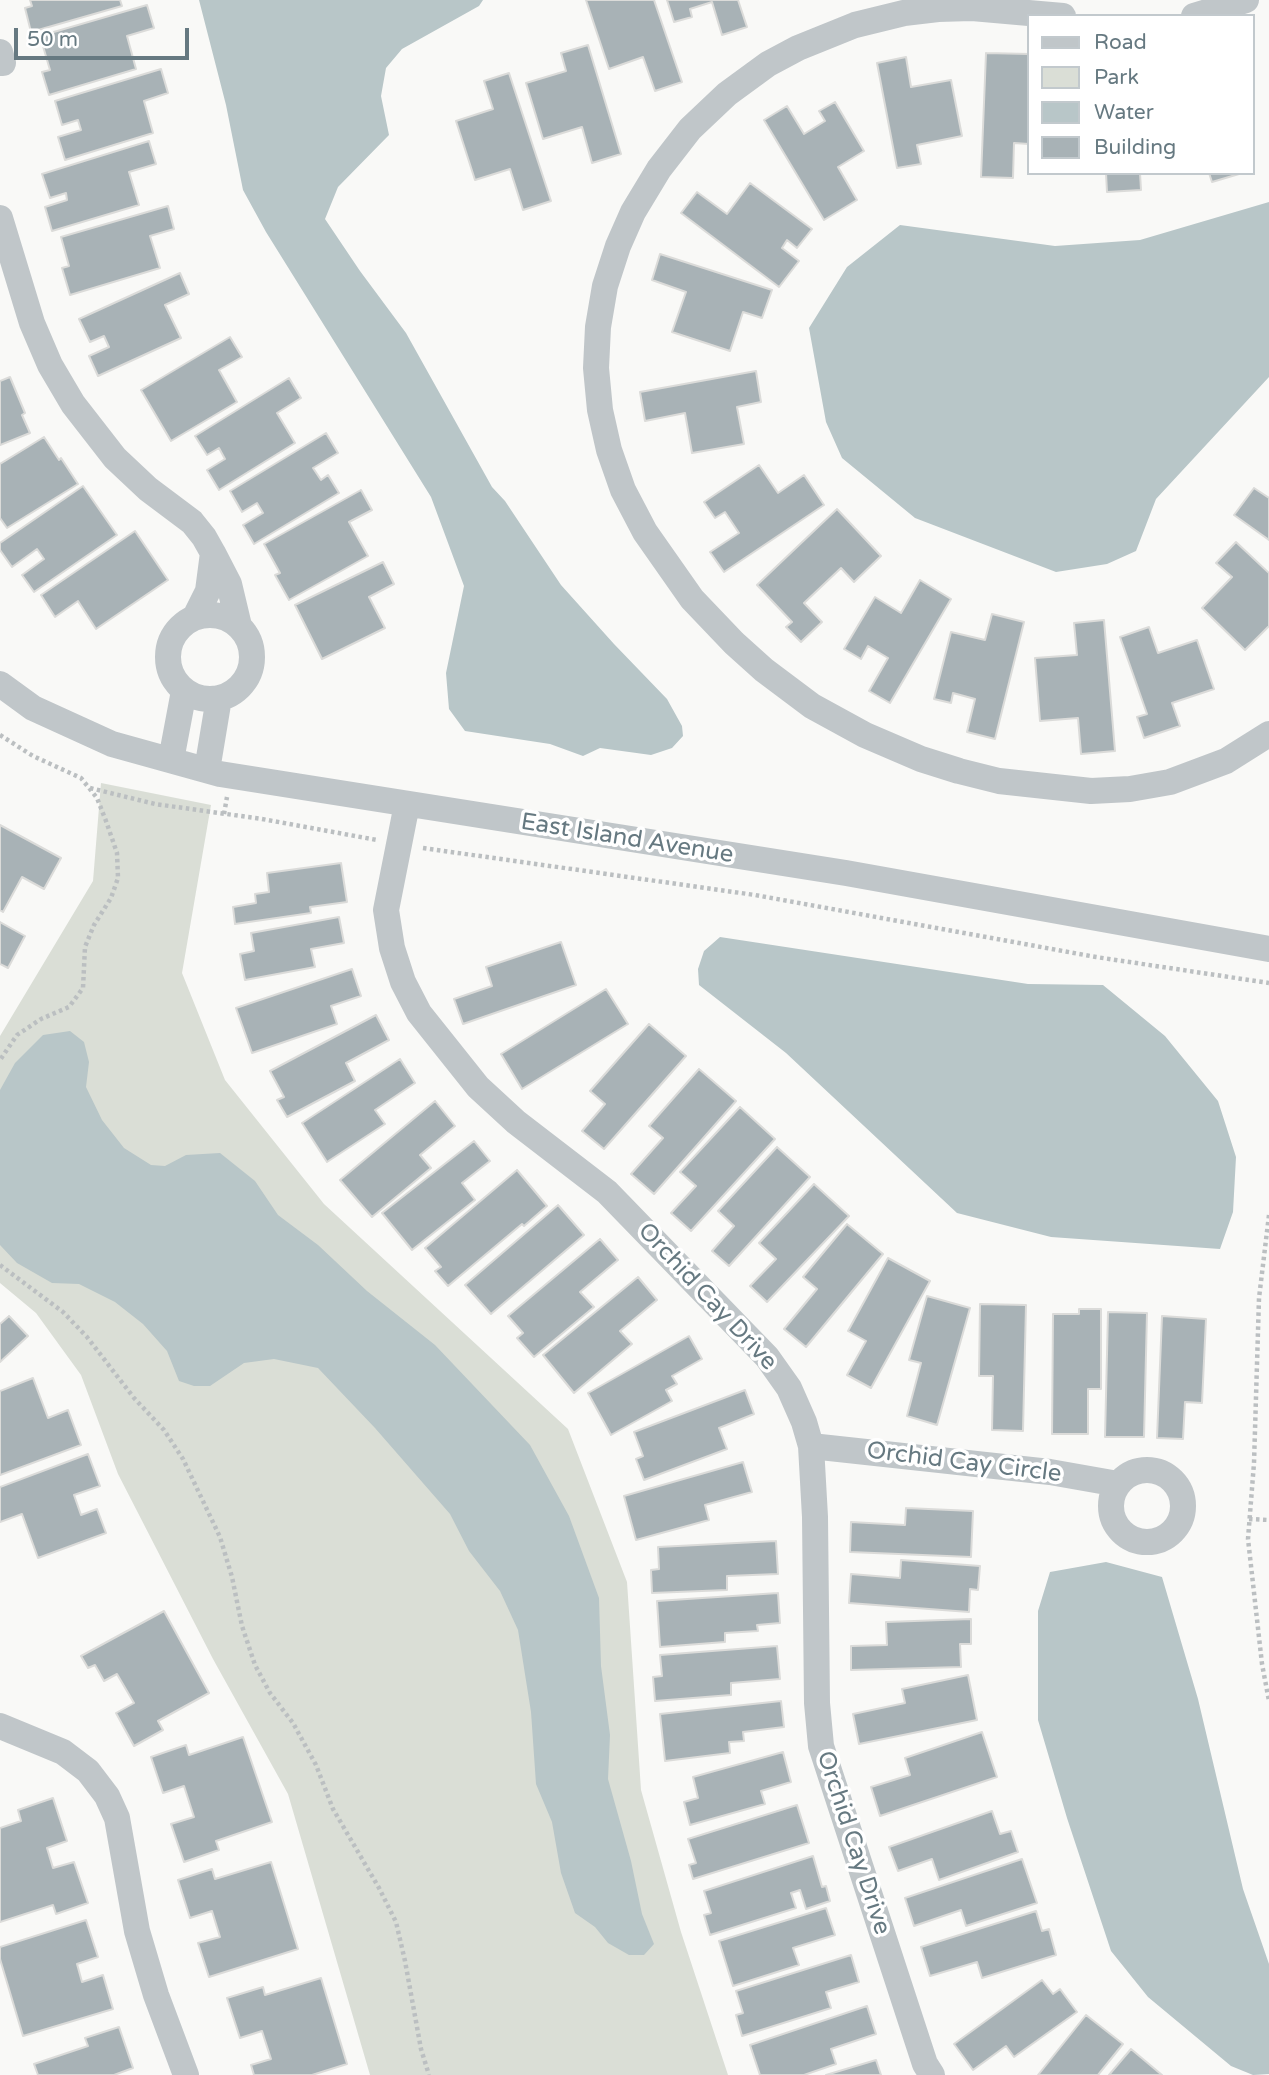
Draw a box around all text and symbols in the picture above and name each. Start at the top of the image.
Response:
scale bar [18,14,192,58]
legend [1028,14,1255,175]
text: 50 m [27,27,78,52]
text: Road [1094,30,1147,55]
text: Park [1094,65,1139,90]
text: Water [1094,100,1154,125]
text: Building [1094,135,1176,160]
street label: East Island Avenue [519,808,735,870]
street label: Orchid Cay Drive [631,1217,783,1377]
street label: Orchid Cay Circle [865,1437,1063,1489]
street label: Orchid Cay Drive [810,1748,896,1938]

